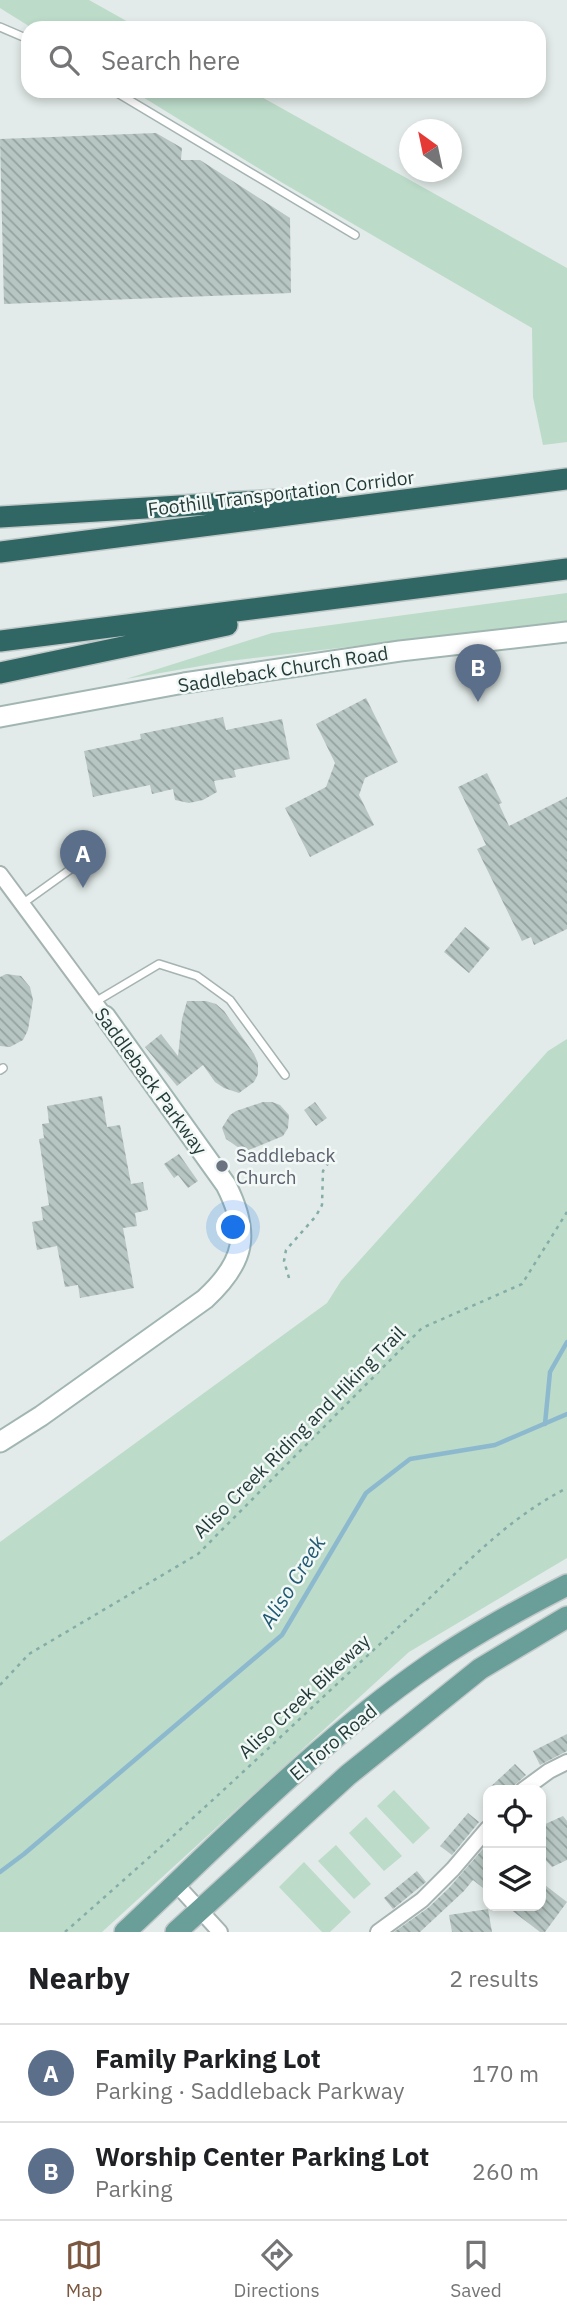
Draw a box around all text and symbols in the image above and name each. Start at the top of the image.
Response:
search box [21,21,546,98]
icon: search [45,41,83,79]
text: Search here [101,43,240,77]
north arrow [399,119,462,182]
street label: Foothill Transportation Corridor [146,465,416,521]
street label: Saddleback Church Road [176,641,390,697]
pin: B [455,644,501,702]
pin: A [60,830,106,888]
street label: Saddleback Parkway [89,1003,213,1160]
place label: Saddleback Church [236,1143,336,1189]
marker: Saddleback Church [214,1158,230,1174]
your location [216,1210,250,1244]
street label: Aliso Creek Riding and Hiking Trail [188,1321,410,1543]
water label: Aliso Creek [252,1529,332,1633]
street label: Aliso Creek Bikeway [233,1628,375,1763]
street label: El Toro Road [284,1699,382,1785]
map controls [483,1785,546,1911]
button: locate [483,1785,546,1848]
button: layers [483,1848,546,1911]
text: Nearby [28,1958,130,1997]
text: 2 results [449,1963,539,1993]
text: Family Parking Lot [95,2041,321,2075]
text: A [43,2058,59,2088]
text: 170 m [472,2058,539,2088]
text: Parking · Saddleback Parkway [95,2075,404,2105]
text: Worship Center Parking Lot [95,2139,429,2173]
text: B [43,2156,59,2186]
text: 260 m [472,2156,539,2186]
text: Parking [95,2173,173,2203]
tab: Map [65,2236,103,2302]
tab: Directions [233,2236,320,2302]
tab: Saved [450,2236,502,2302]

